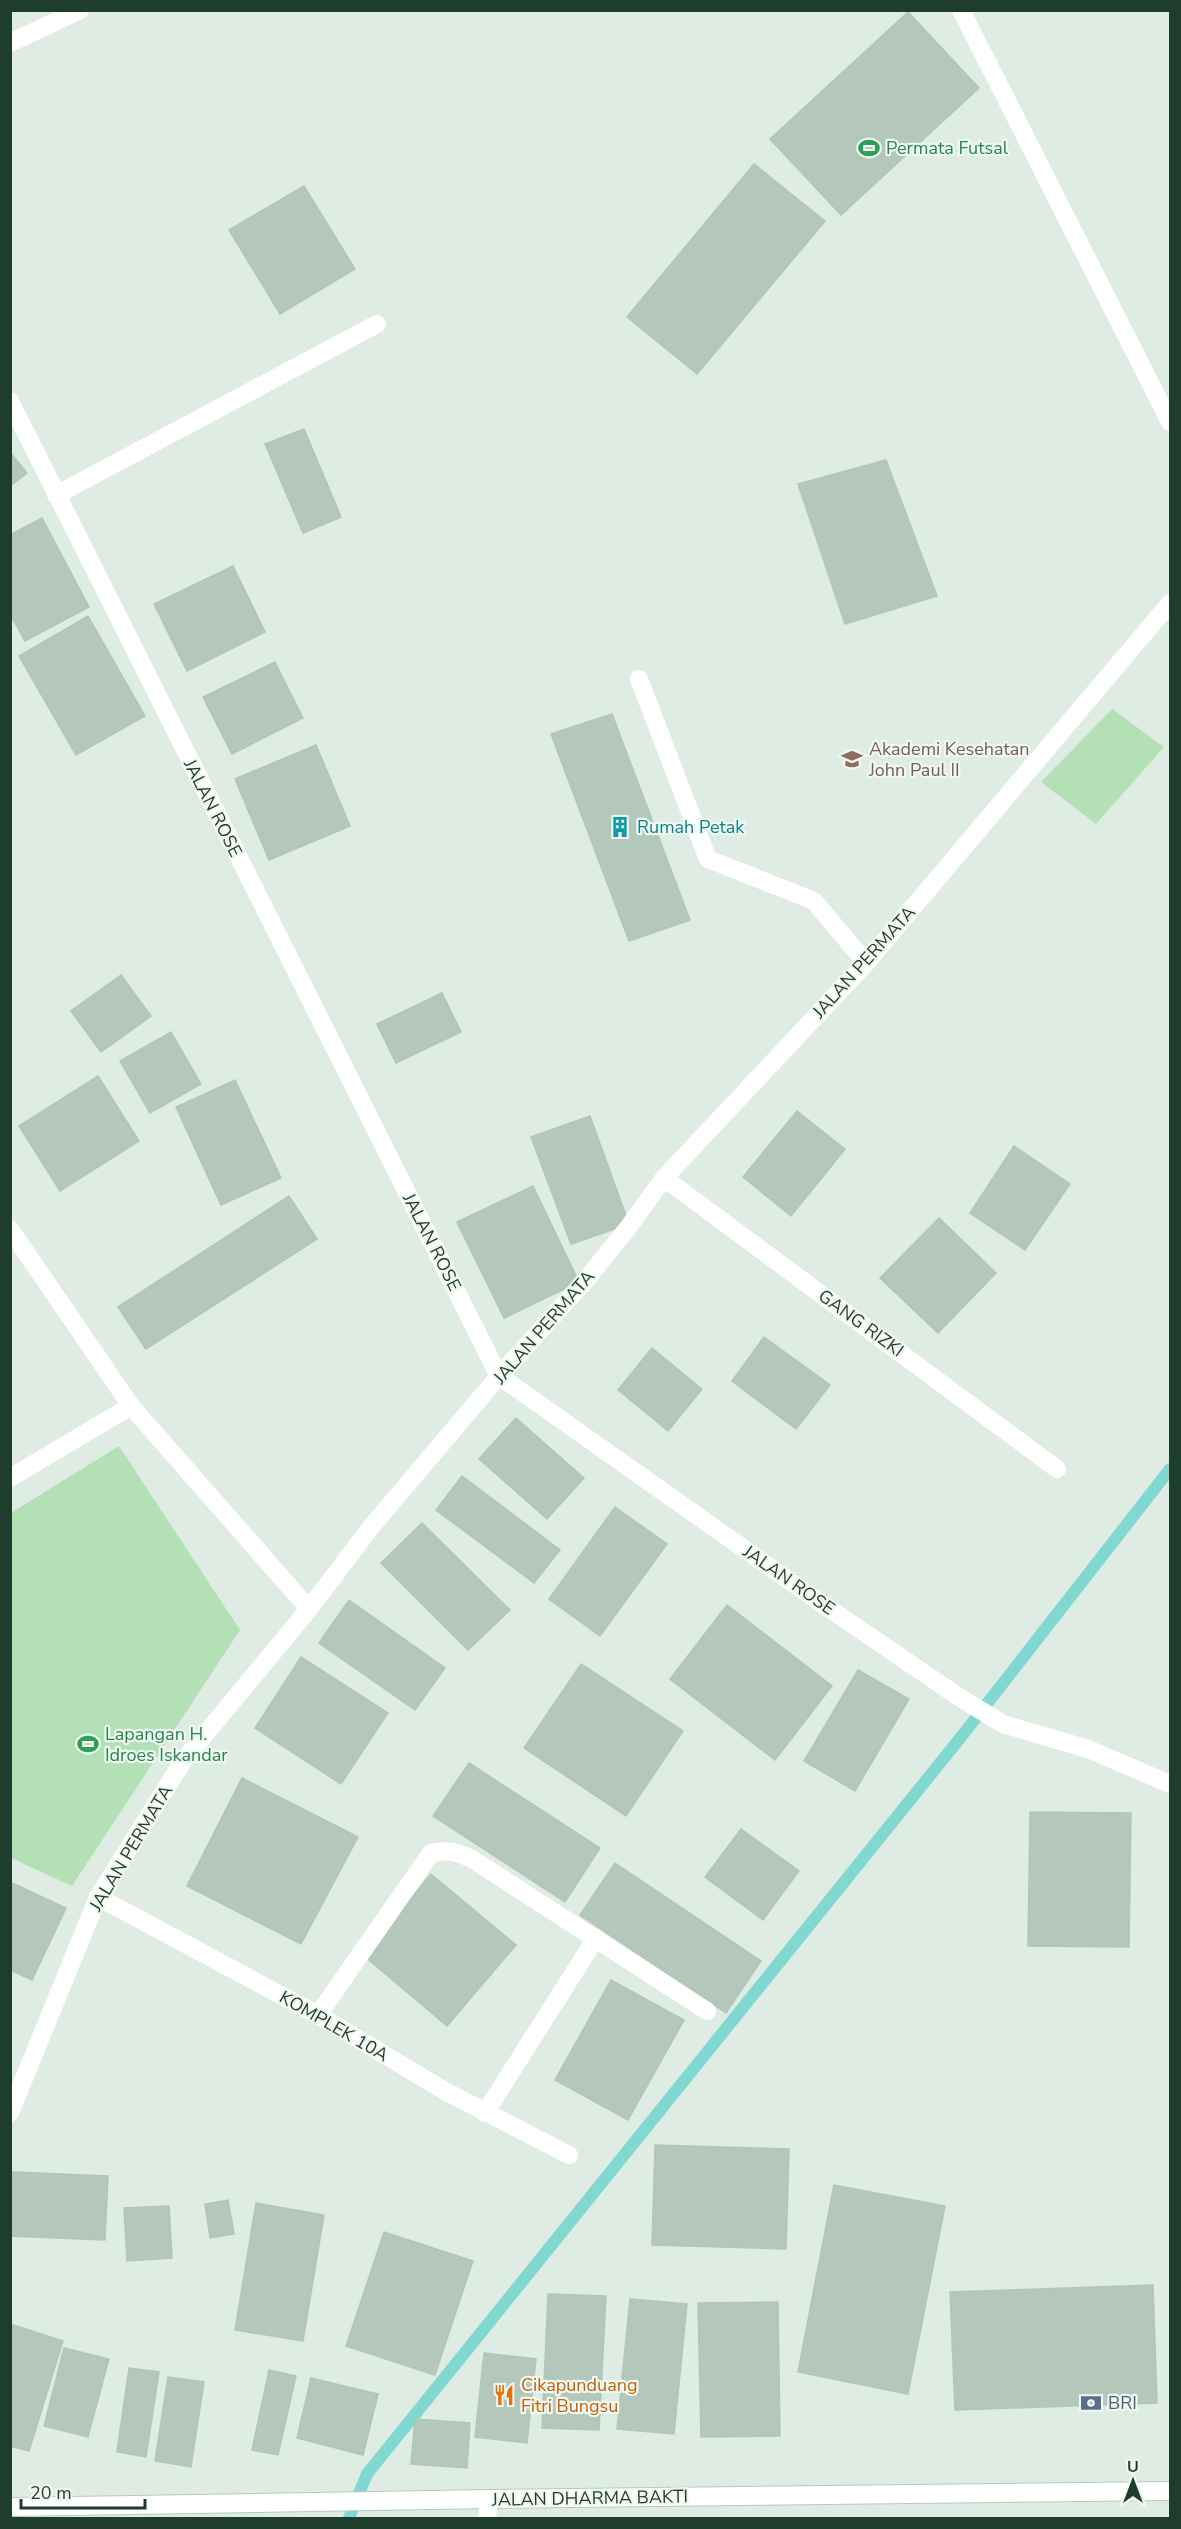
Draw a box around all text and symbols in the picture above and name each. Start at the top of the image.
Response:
sports icon: Permata Futsal [857,136,881,160]
place label: Permata Futsal [886,136,1009,160]
place label: Akademi Kesehatan John Paul II [868,737,1030,782]
school or university icon: Akademi Kesehatan John Paul II [840,747,864,771]
street label: JALAN ROSE [178,754,248,861]
building icon: Rumah Petak [608,815,632,839]
place label: Rumah Petak [637,815,745,839]
street label: JALAN PERMATA [807,901,921,1024]
street label: JALAN ROSE [397,1188,467,1295]
street label: JALAN PERMATA [487,1265,600,1390]
street label: GANG RIZKI [813,1284,909,1362]
street label: JALAN ROSE [738,1539,840,1620]
place label: Lapangan H. Idroes Iskandar [105,1722,228,1767]
sports icon: Lapangan H. Idroes Iskandar [76,1732,100,1756]
street label: JALAN PERMATA [83,1780,178,1916]
street label: KOMPLEK 10A [275,1985,393,2067]
place label: Cikapunduang Fitri Bungsu [521,2373,637,2418]
restaurant icon: Cikapunduang Fitri Bungsu [492,2383,516,2407]
bank icon: BRI [1079,2391,1103,2415]
place label: BRI [1108,2391,1137,2415]
north arrow [1103,2451,1163,2511]
text: U [1127,2456,1139,2478]
scale bar [21,2472,146,2510]
text: 20 m [30,2481,72,2505]
street label: JALAN DHARMA BAKTI [491,2484,688,2512]

